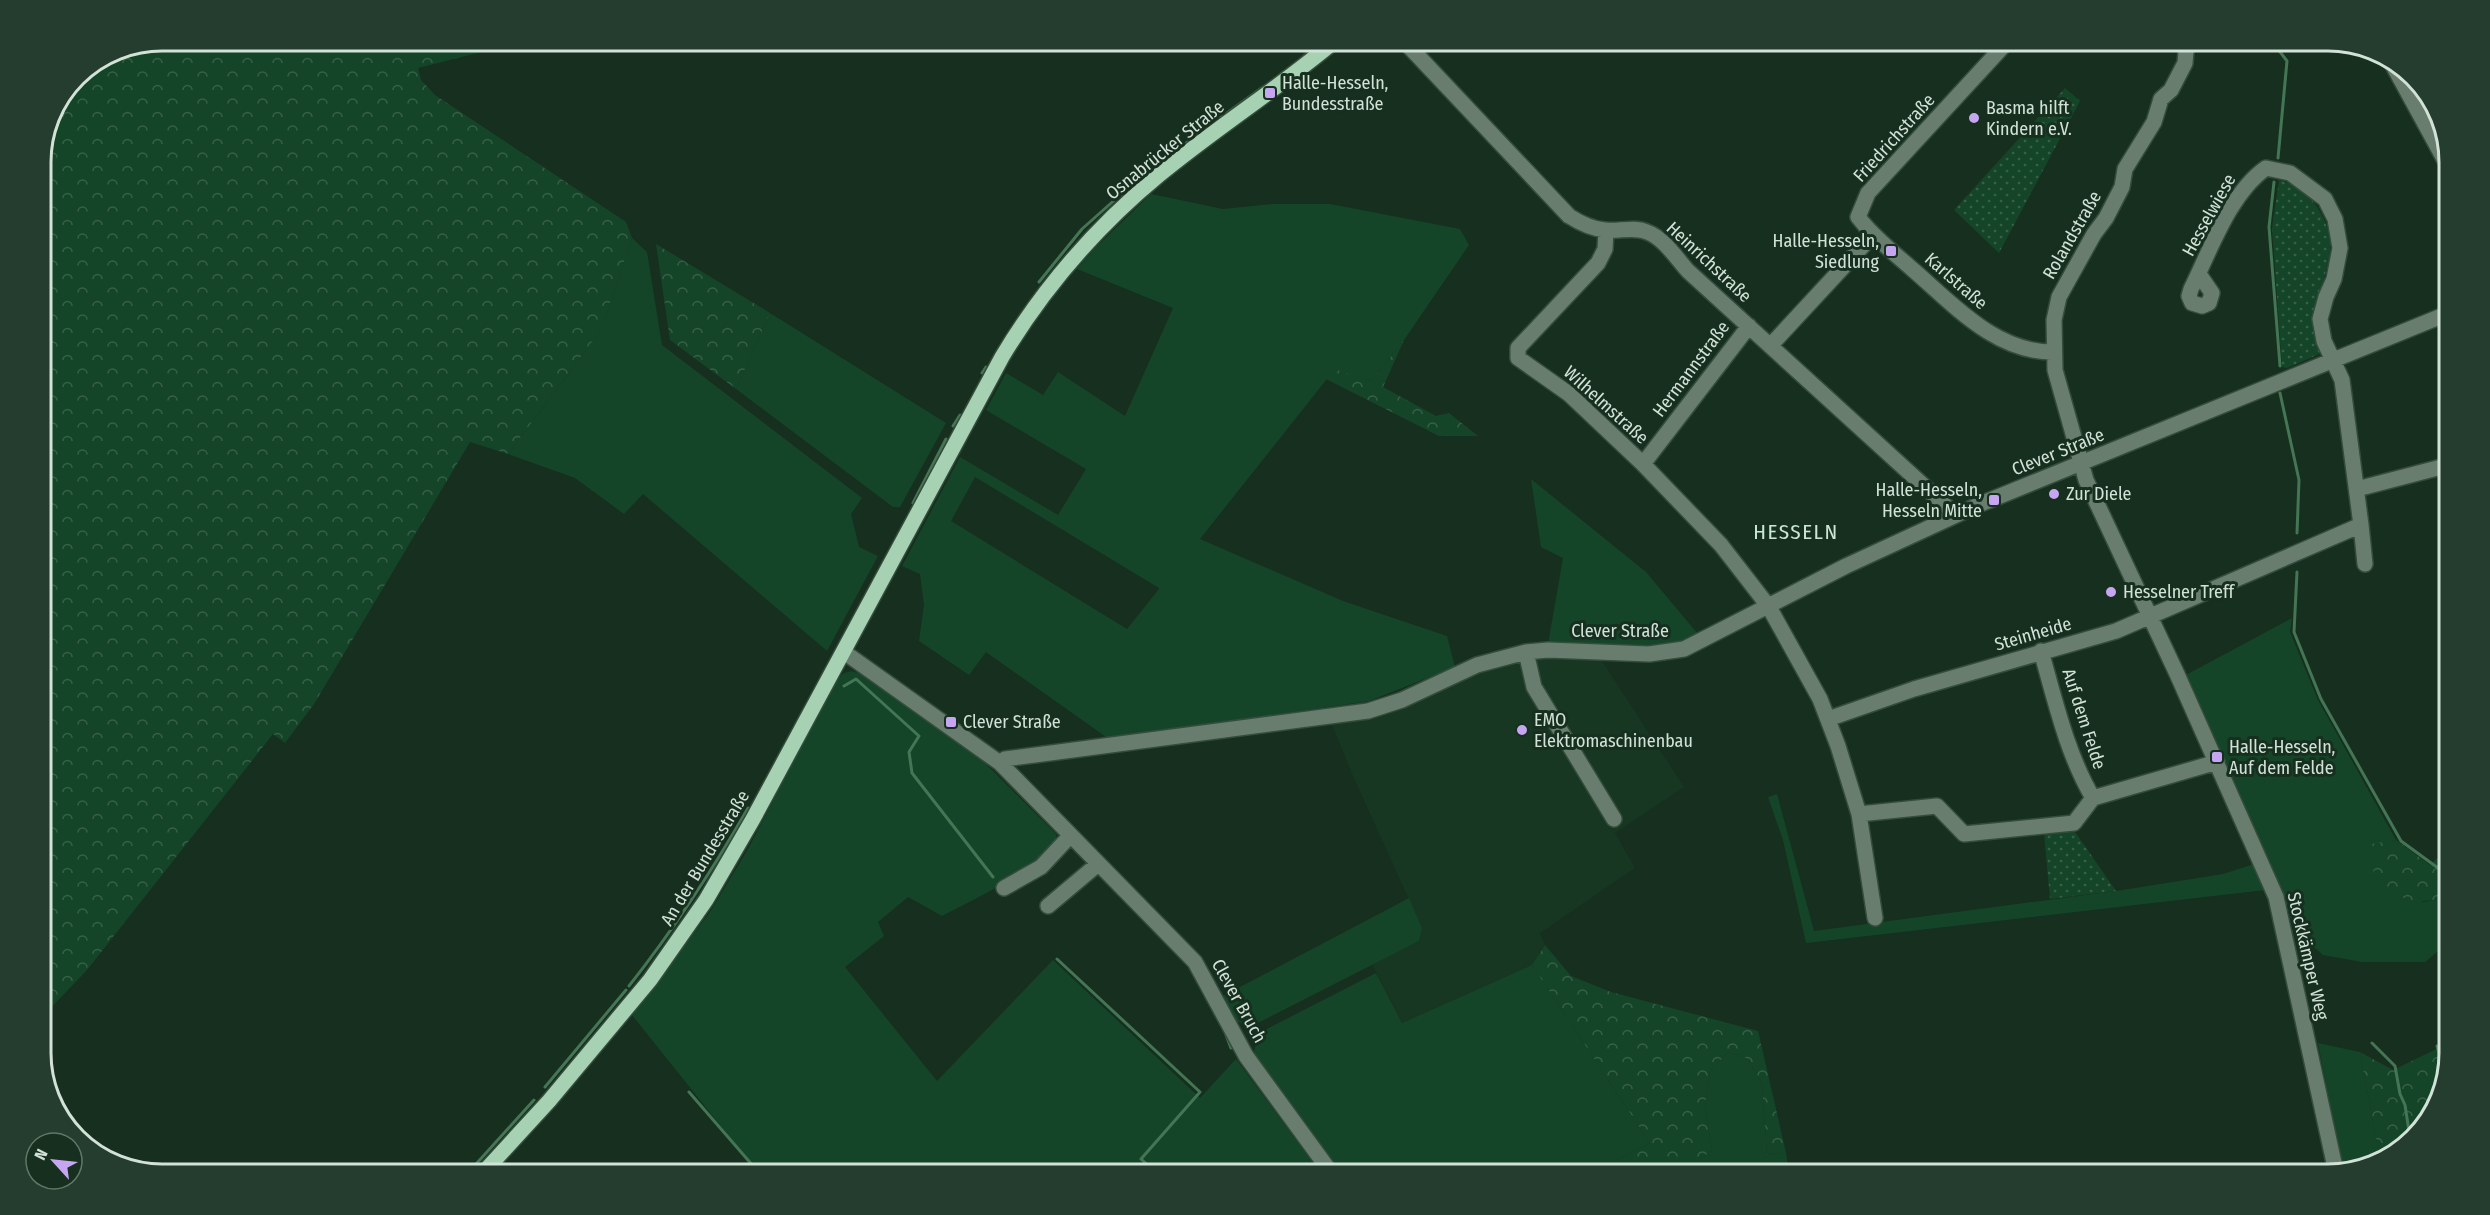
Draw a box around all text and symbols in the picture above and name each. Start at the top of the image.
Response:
place label: Halle-Hesseln, Bundesstraße [1282,72,1388,115]
marker: Halle-Hesseln, Bundesstraße [1263,86,1277,100]
street label: Friedrichstraße [1849,89,1939,187]
street label: Osnabrücker Straße [1101,96,1229,204]
place label: Basma hilft Kindern e.V. [1986,97,2072,140]
marker: Basma hilft Kindern e.V. [1967,111,1981,125]
street label: Hesselwiese [2177,170,2241,260]
street label: Rolandstraße [2038,187,2106,283]
street label: Heinrichstraße [1662,217,1756,307]
place label: Halle-Hesseln, Siedlung [1773,230,1880,273]
marker: Halle-Hesseln, Siedlung [1884,244,1898,258]
street label: Karlstraße [1920,248,1992,314]
street label: Hermannstraße [1648,317,1734,421]
street label: Wilhelmstraße [1559,361,1653,449]
street label: Clever Straße [2009,423,2107,480]
place label: Halle-Hesseln, Hesseln Mitte [1876,479,1982,522]
place label: Zur Diele [2066,483,2132,505]
marker: Zur Diele [2047,487,2061,501]
marker: Halle-Hesseln, Hesseln Mitte [1987,493,2001,507]
district label: HESSELN [1753,519,1839,545]
place label: Hesselner Treff [2123,581,2235,603]
marker: Hesselner Treff [2104,585,2118,599]
street label: Steinheide [1992,613,2074,655]
street label: Clever Straße [1571,620,1669,642]
street label: Auf dem Felde [2057,666,2111,772]
place label: EMO Elektromaschinenbau [1534,709,1693,752]
place label: Clever Straße [963,711,1061,733]
marker: Clever Straße [944,715,958,729]
marker: EMO Elektromaschinenbau [1515,723,1529,737]
place label: Halle-Hesseln, Auf dem Felde [2229,736,2335,779]
marker: Halle-Hesseln, Auf dem Felde [2210,750,2224,764]
street label: An der Bundesstraße [656,786,754,930]
street label: Stockkämper Weg [2283,890,2334,1023]
street label: Clever Bruch [1207,955,1271,1047]
north arrow [24,1131,84,1191]
text: N [30,1146,52,1163]

